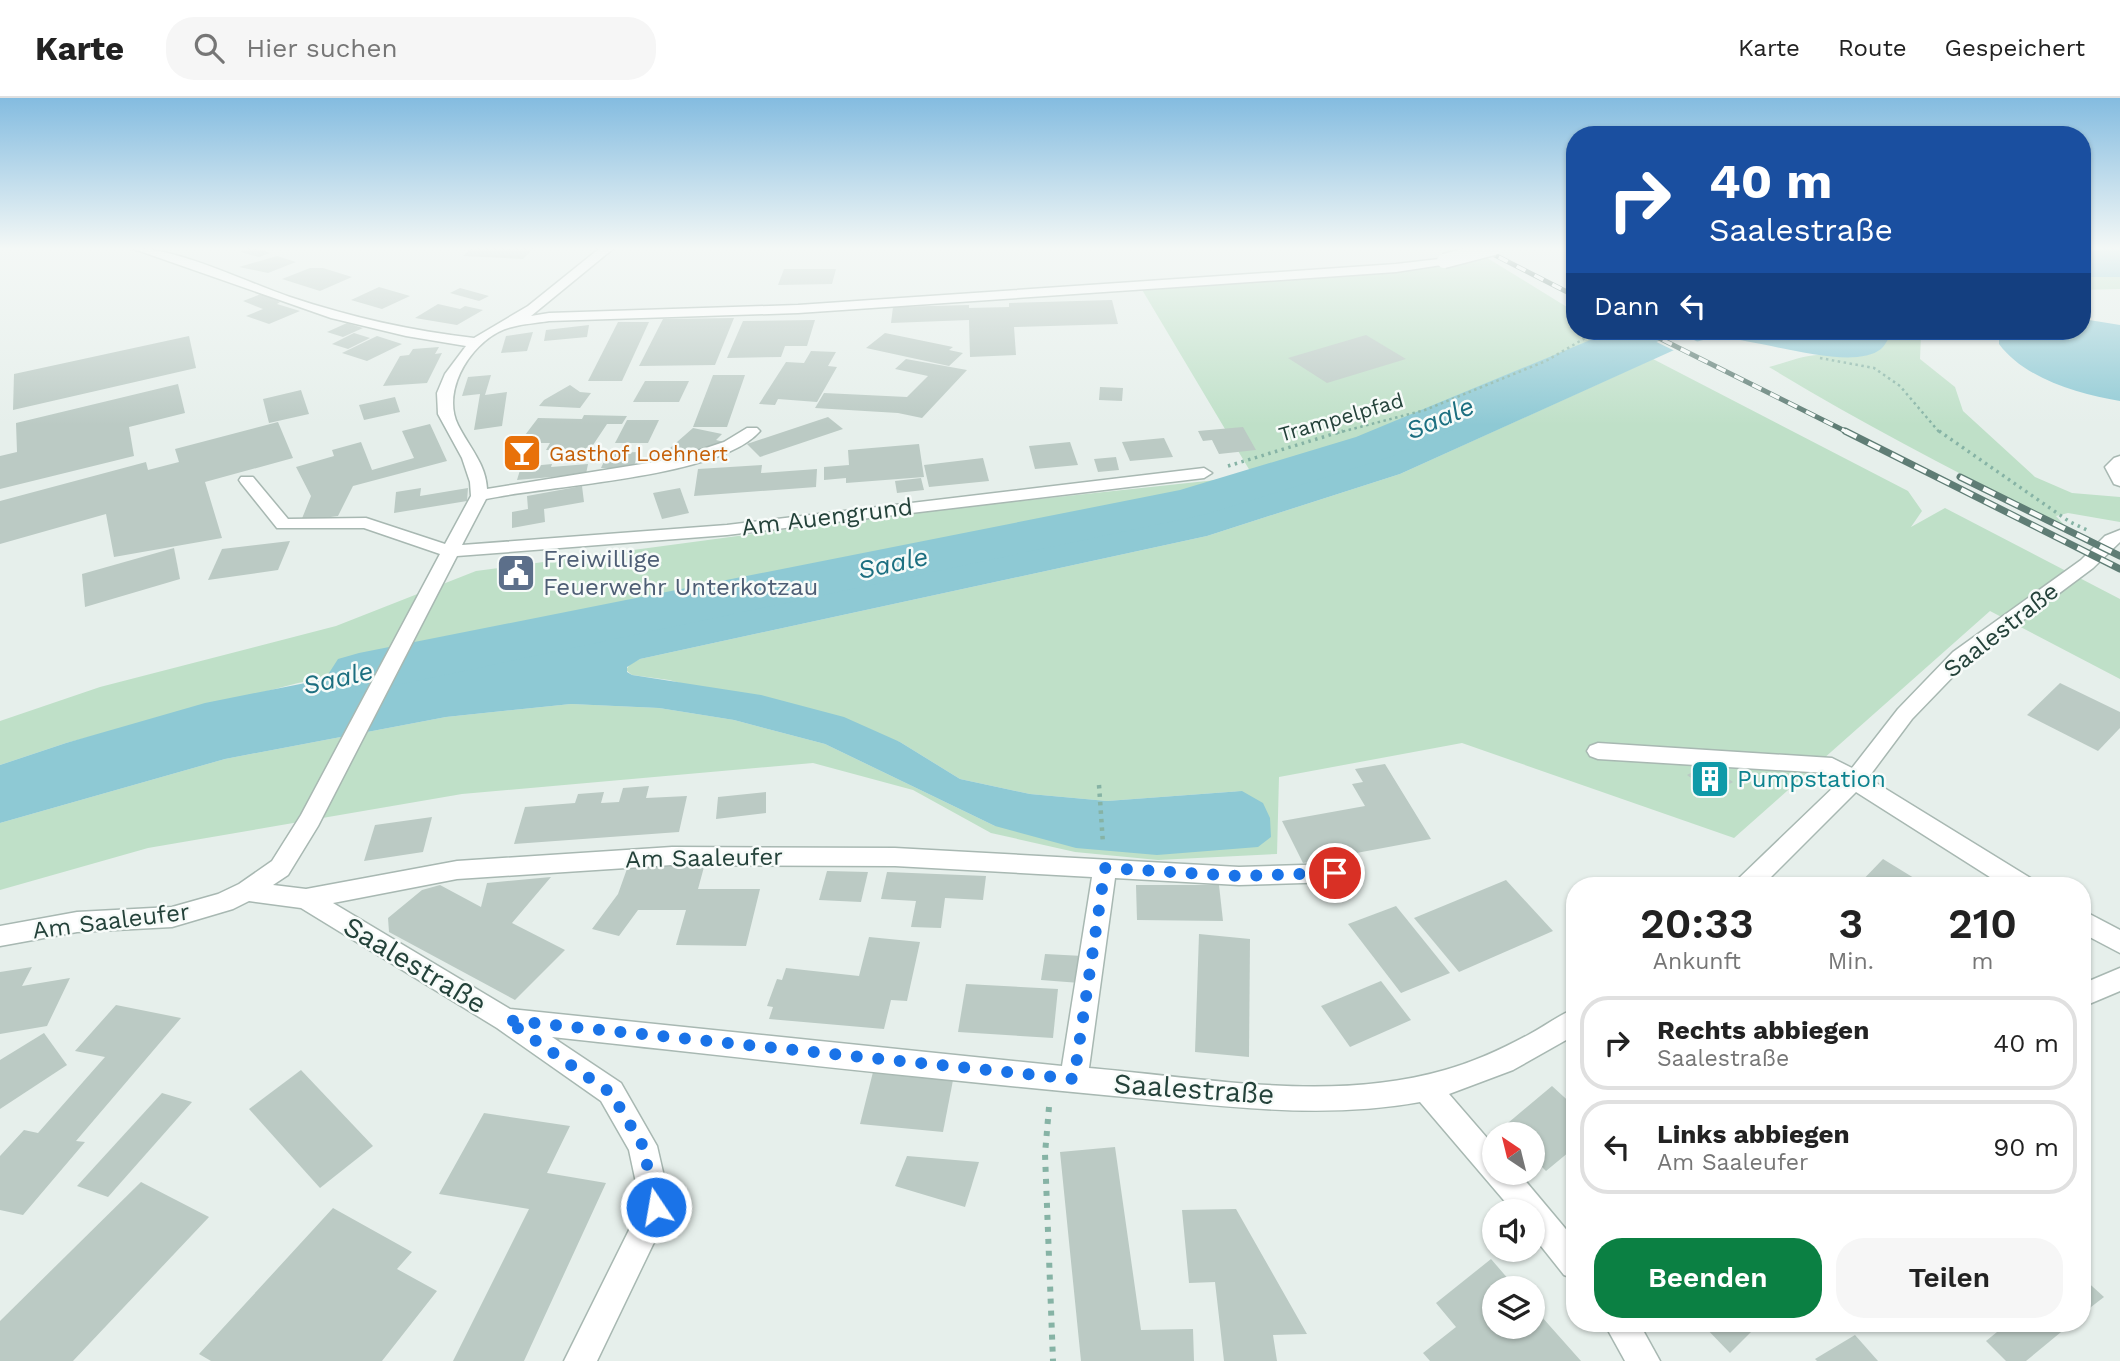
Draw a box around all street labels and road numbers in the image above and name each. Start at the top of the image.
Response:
street label: Trampelpfad [1276,387,1406,447]
street label: Am Auengrund [740,493,914,541]
street label: Saalestraße [1938,577,2064,683]
street label: Am Saaleufer [625,843,783,873]
street label: Am Saaleufer [31,897,191,945]
street label: Saalestraße [338,909,492,1021]
street label: Saalestraße [1113,1067,1275,1111]

